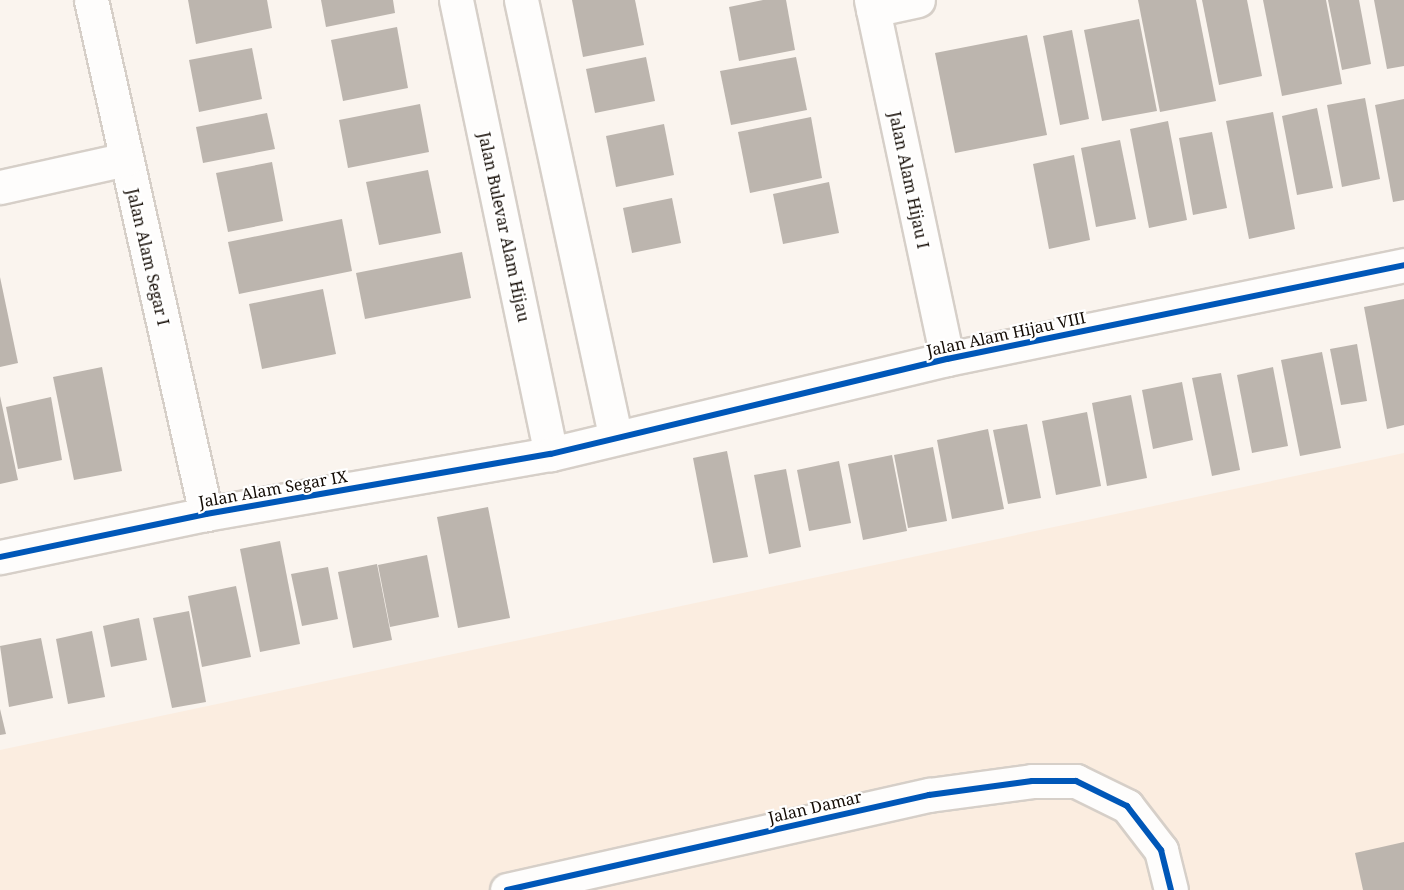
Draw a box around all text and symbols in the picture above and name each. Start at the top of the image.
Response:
street label: Jalan Alam Hijau I [885,110,933,250]
street label: Jalan Bulevar Alam Hijau [474,130,534,324]
street label: Jalan Alam Segar I [123,187,173,327]
street label: Jalan Alam Hijau VIII [925,308,1087,360]
street label: Jalan Alam Segar IX [197,466,349,512]
street label: Jalan Damar [766,787,864,827]

